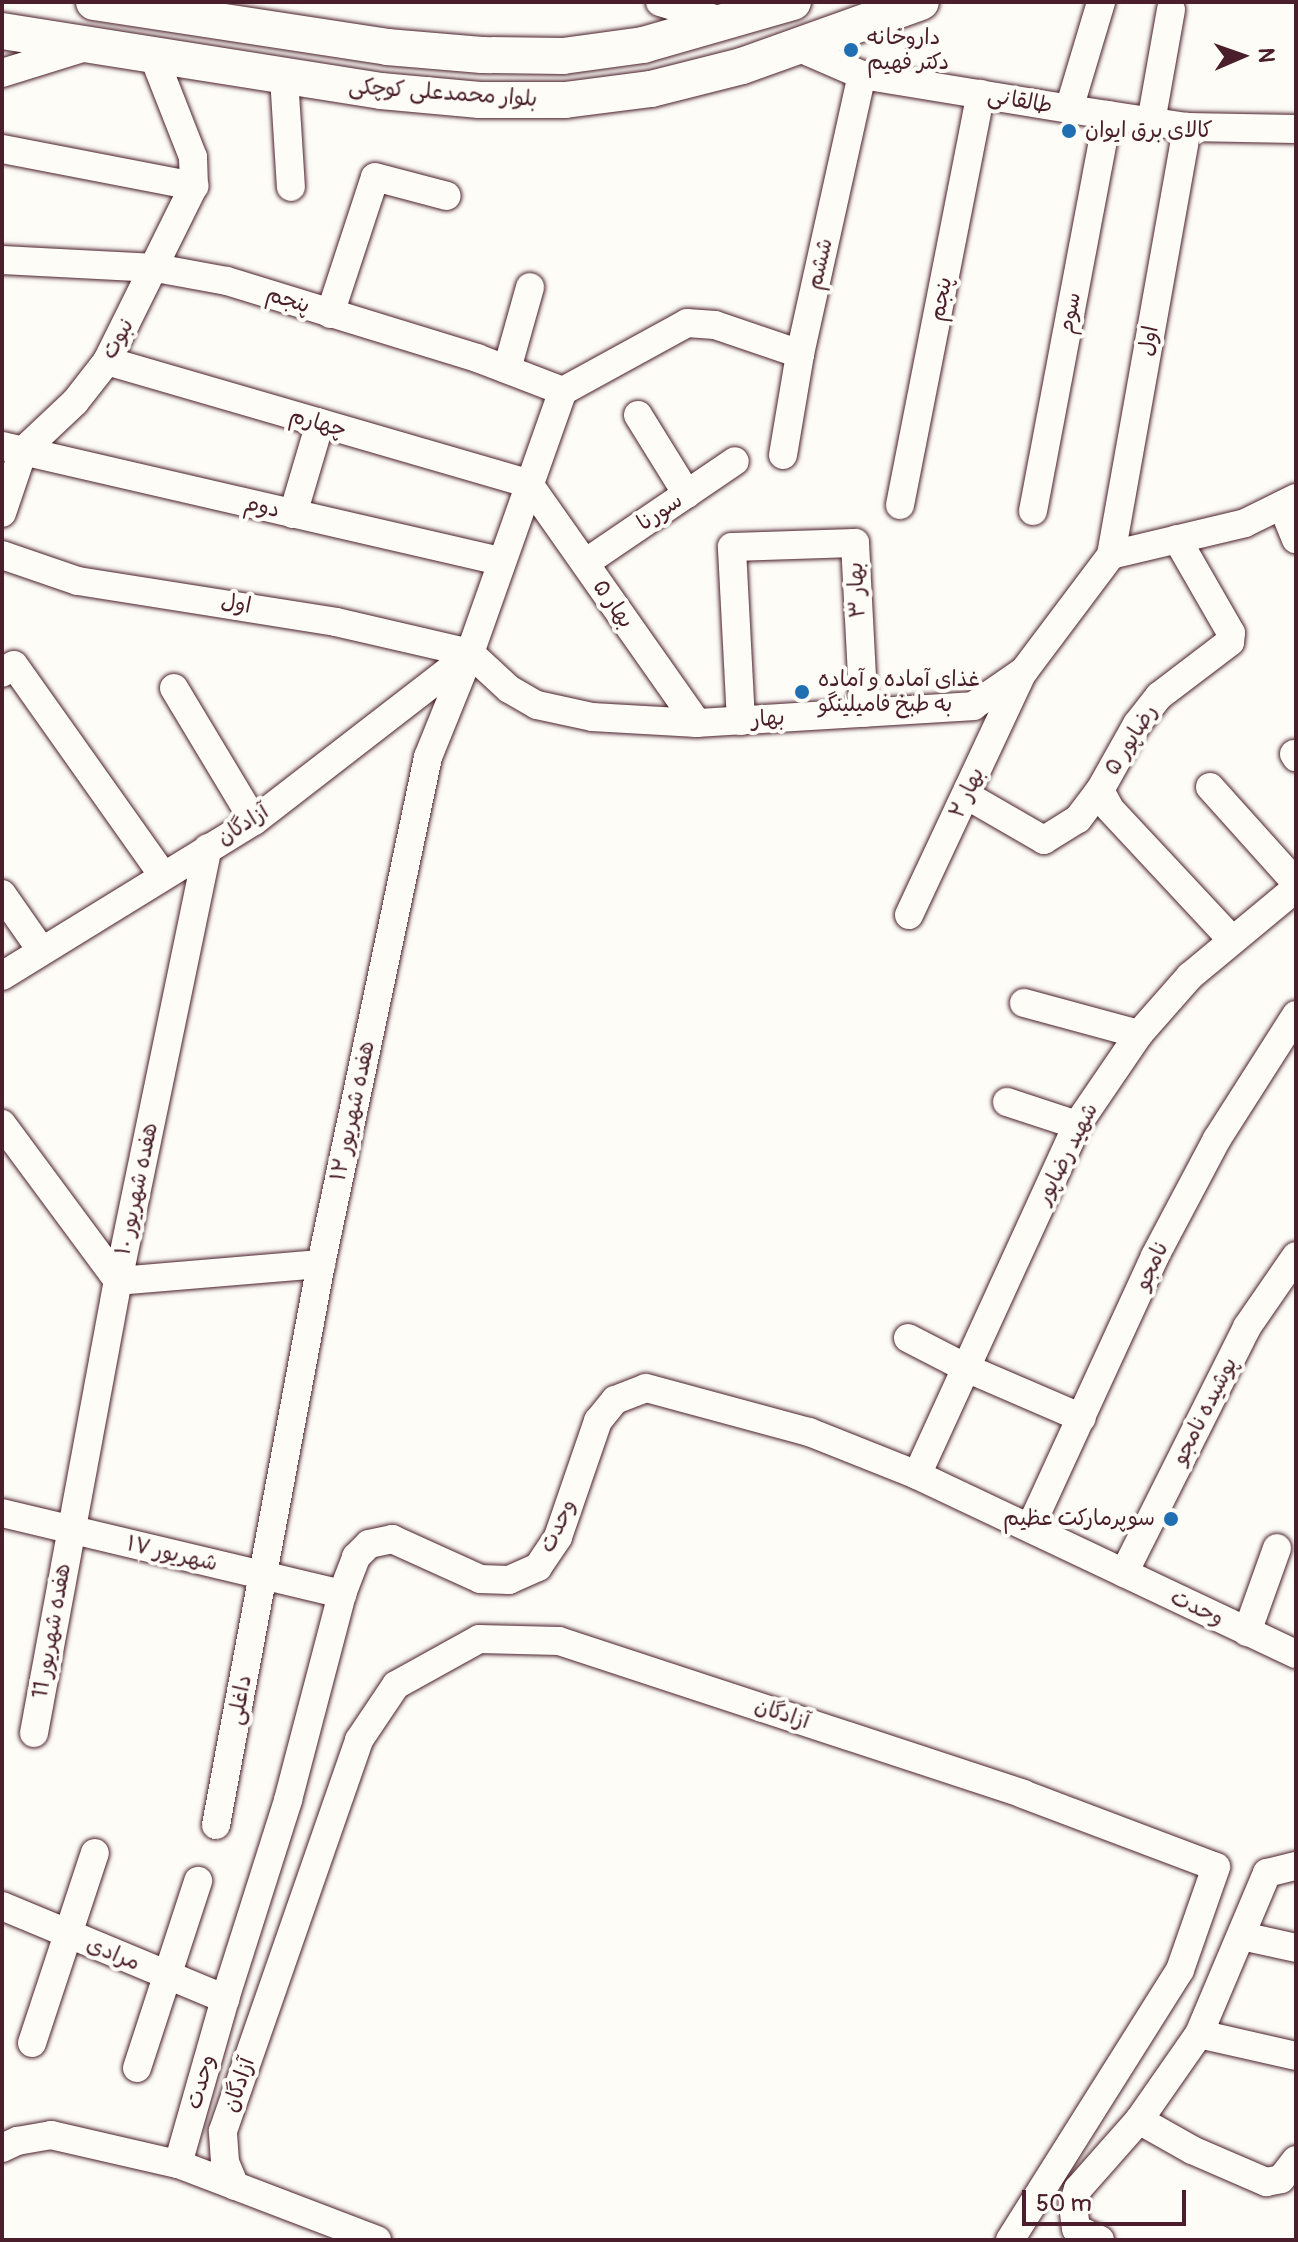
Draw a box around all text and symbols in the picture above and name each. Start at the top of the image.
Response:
north arrow [1202,16,1282,96]
place label: داروخانه دکتر فهیم [867,24,949,76]
marker: داروخانه دکتر فهیم [842,41,860,59]
text: N [1252,47,1280,63]
street label: بلوار محمدعلی کوچکی [348,73,538,113]
street label: طالقانی [986,82,1054,120]
place label: کالای برق ایوان [1085,118,1213,144]
marker: کالای برق ایوان [1060,122,1078,140]
street label: ششم [801,236,839,292]
street label: پنجم [924,275,958,323]
street label: پنجم [263,281,313,319]
street label: سوم [1053,290,1087,336]
street label: نبوت [96,314,140,364]
street label: اول [1133,324,1165,358]
street label: چهارم [286,402,350,444]
street label: سورنا [632,487,688,537]
street label: دوم [242,490,282,524]
street label: بهار ۳ [842,561,872,619]
street label: بهار ۵ [587,575,639,633]
street label: اول [219,588,253,620]
place label: غذای آماده و آماده به طبخ فامیلینگو [818,666,980,718]
marker: غذای آماده و آماده به طبخ فامیلینگو [793,683,811,701]
street label: رضاپور ۵ [1099,700,1163,780]
street label: بهار [750,705,786,733]
street label: بهار ۲ [944,763,990,823]
street label: آزادگان [212,799,274,851]
street label: هفده شهریور ۱۲ [325,1039,381,1183]
street label: شهید رضاپور [1030,1099,1104,1209]
street label: هفده شهریور ۱۰ [110,1120,164,1258]
street label: نامجو [1130,1238,1174,1294]
street label: پوشیده نامجو [1167,1353,1243,1469]
street label: وحدت [534,1495,582,1557]
place label: سوپرمارکت عظیم [1003,1506,1155,1532]
marker: سوپرمارکت عظیم [1162,1510,1180,1528]
street label: ۱۷ شهریور [124,1531,220,1577]
street label: هفده شهریور 11 [27,1561,77,1701]
street label: وحدت [1166,1584,1228,1632]
street label: داغلی [222,1673,258,1727]
street label: آزادگان [751,1693,813,1735]
street label: مرادی [82,1931,144,1977]
street label: وحدت [181,2052,221,2112]
street label: آزادگان [217,2054,261,2116]
scale bar [1026,2174,1190,2224]
text: 50 m [1036,2189,1092,2218]

